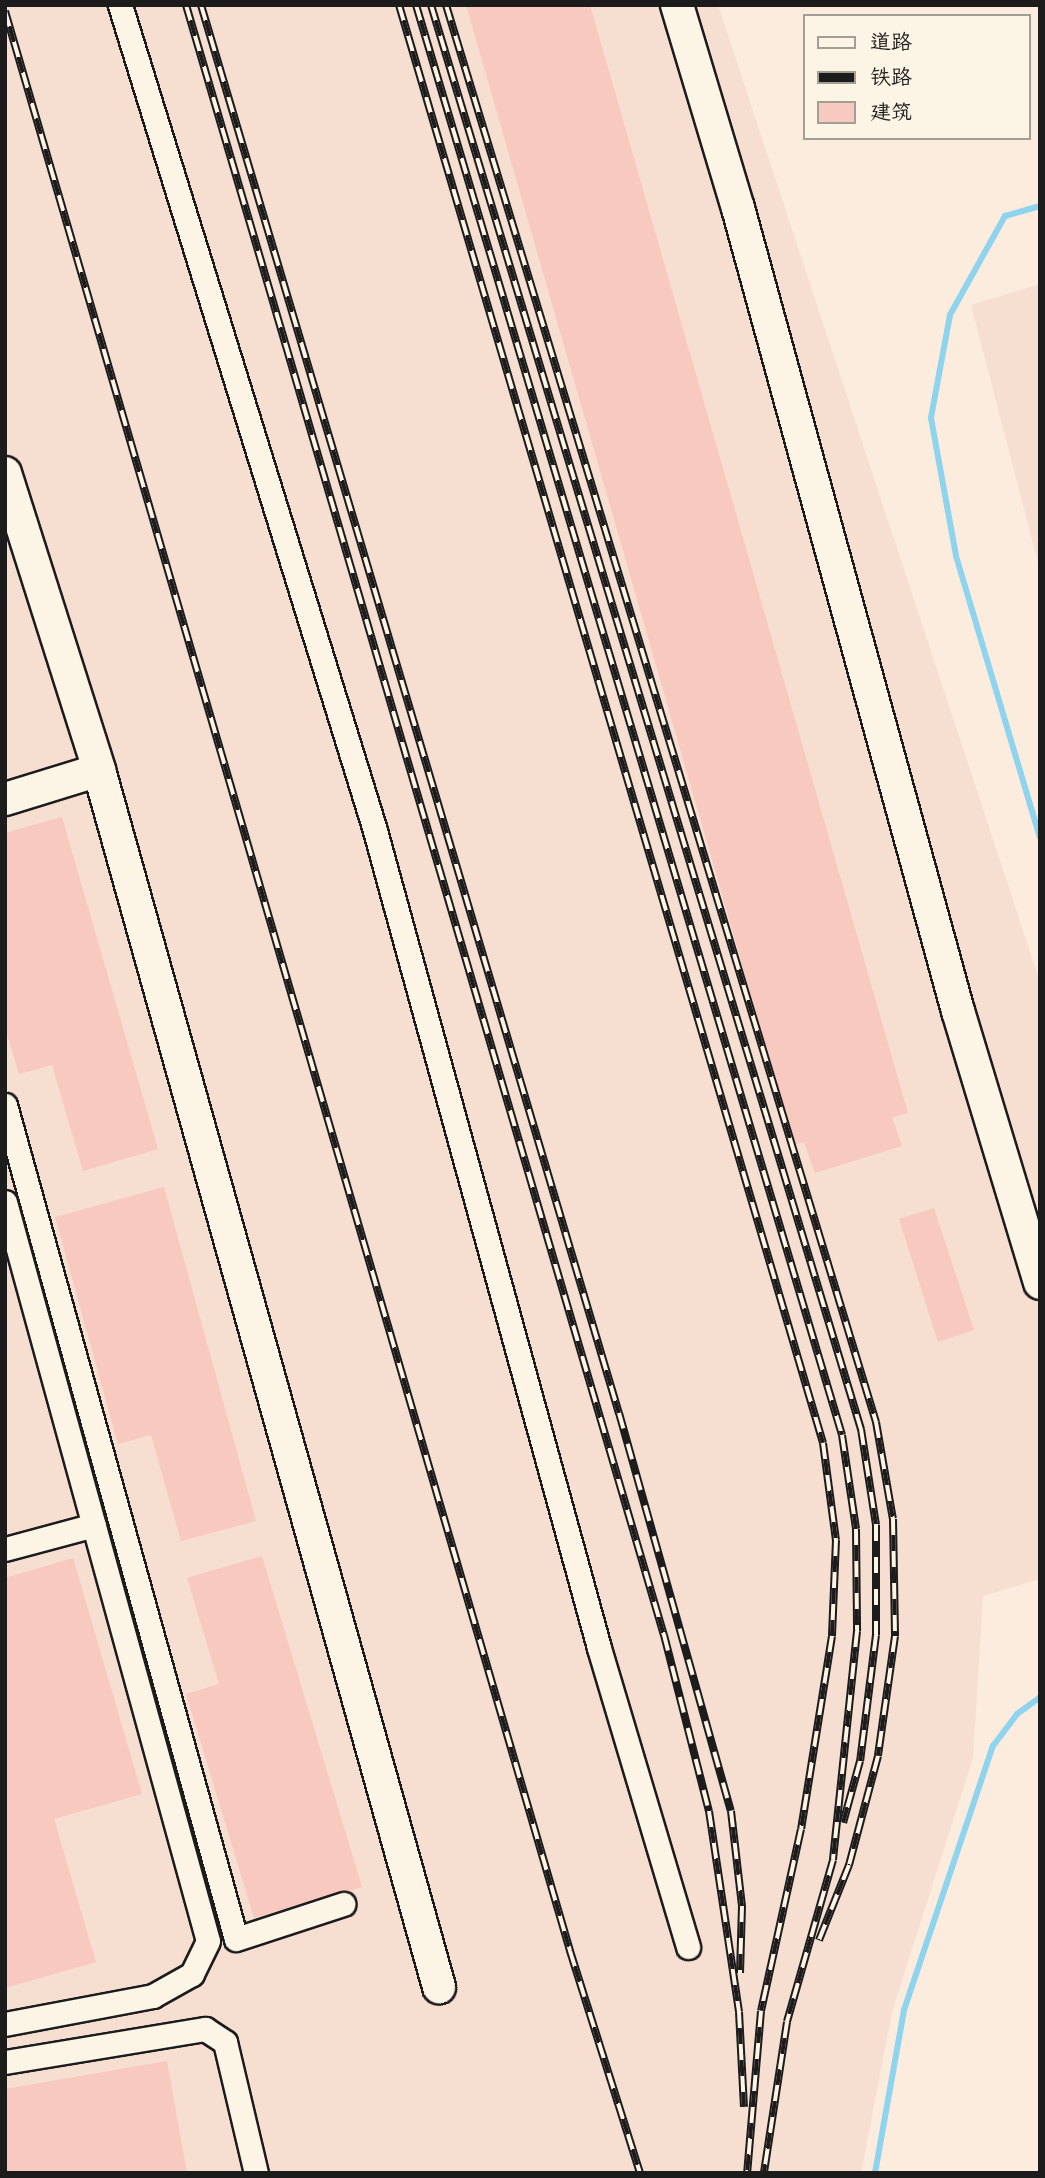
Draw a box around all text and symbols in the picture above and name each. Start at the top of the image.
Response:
legend [804,14,1031,140]
text: 道路 [870,33,912,58]
text: 铁路 [870,68,912,93]
text: 建筑 [870,103,912,128]

